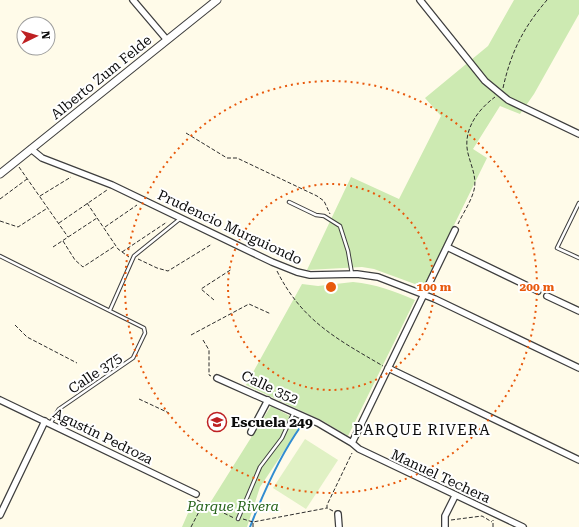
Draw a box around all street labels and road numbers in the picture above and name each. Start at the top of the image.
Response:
street label: Alberto Zum Felde [48,31,155,122]
street label: Prudencio Murguiondo [155,186,305,268]
street label: Calle 375 [65,349,125,397]
street label: Calle 352 [239,367,301,407]
street label: Agustín Pedroza [50,405,156,467]
street label: Manuel Techera [389,446,494,506]

